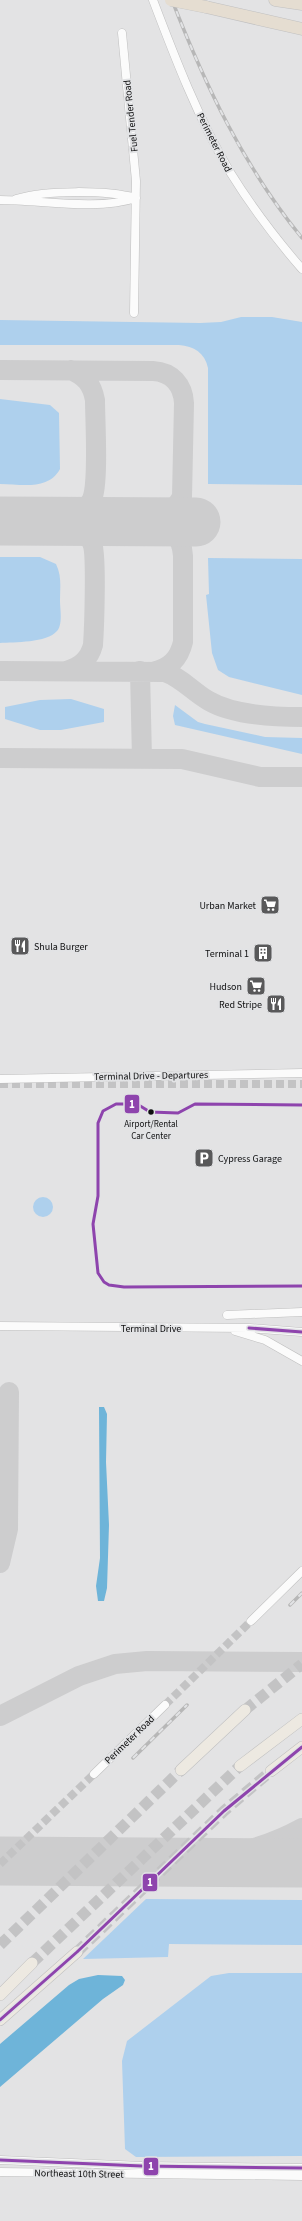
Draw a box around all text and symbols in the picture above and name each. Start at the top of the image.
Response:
street label: Fuel Tender Road [120,79,142,153]
street label: Perimeter Road [193,110,235,174]
supermarket icon: Urban Market [259,894,281,916]
place label: Urban Market [199,899,257,913]
restaurant icon: Shula Burger [9,935,31,957]
place label: Shula Burger [34,940,88,954]
building icon: Terminal 1 [252,942,274,964]
place label: Terminal 1 [205,947,249,961]
supermarket icon: Hudson [245,975,267,997]
place label: Hudson [209,980,242,994]
restaurant icon: Red Stripe [265,993,287,1015]
place label: Red Stripe [219,998,262,1012]
street label: Terminal Drive - Departures [94,1068,208,1084]
line badge: 1 [124,1094,140,1114]
text: 1 [129,1097,135,1112]
marker: Airport/Rental Car Center [146,1107,156,1117]
place label: Airport/Rental Car Center [124,1118,178,1143]
parking icon: Cypress Garage [193,1147,215,1169]
place label: Cypress Garage [218,1152,282,1166]
street label: Terminal Drive [121,1322,181,1336]
street label: Perimeter Road [102,1712,158,1767]
line badge: 1 [142,1873,158,1892]
text: 1 [147,1875,153,1890]
line badge: 1 [143,2157,159,2176]
text: 1 [148,2159,154,2174]
street label: Northeast 10th Street [34,2166,124,2182]

